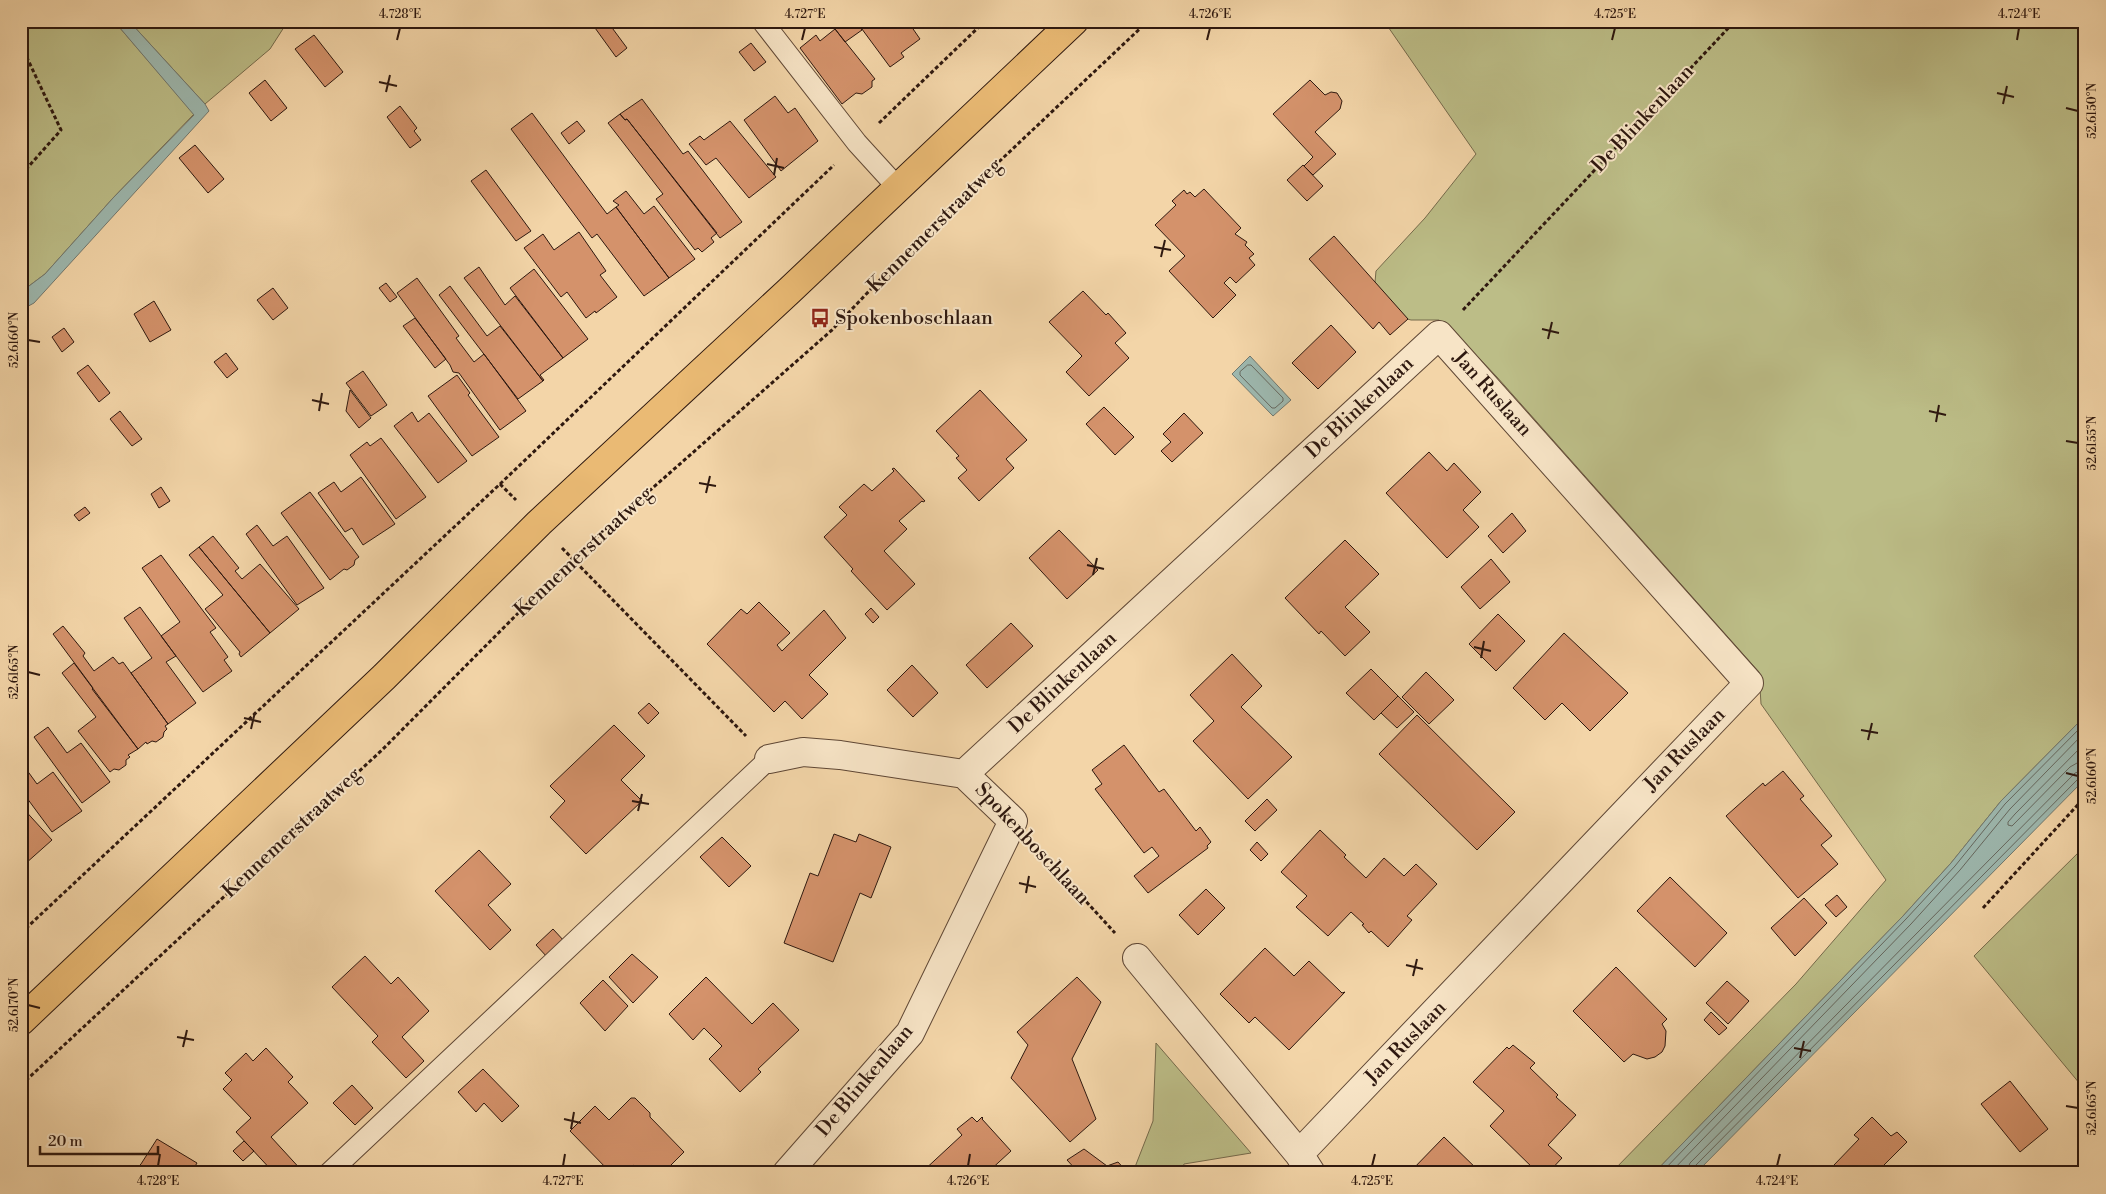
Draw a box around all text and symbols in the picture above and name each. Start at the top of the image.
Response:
text: 4.728°E [379,7,421,22]
text: 4.727°E [784,7,826,22]
text: 4.726°E [1189,7,1231,22]
text: 4.725°E [1594,7,1636,22]
text: 4.724°E [1998,7,2040,22]
street label: De Blinkenlaan [1587,60,1699,178]
text: 52.6150°N [2085,83,2100,139]
street label: Kennemerstraatweg [862,153,1008,299]
place label: Spokenboschlaan [835,306,993,331]
bus stop icon: Spokenboschlaan [809,307,831,329]
text: 52.6160°N [7,312,22,368]
street label: Jan Ruslaan [1446,345,1537,442]
street label: De Blinkenlaan [1301,352,1419,464]
text: 52.6155°N [2085,416,2100,470]
street label: Kennemerstraatweg [509,481,659,623]
street label: De Blinkenlaan [1004,627,1122,739]
text: 52.6165°N [7,644,22,700]
street label: Jan Ruslaan [1638,703,1731,798]
text: 52.6160°N [2085,748,2100,804]
street label: Kennemerstraatweg [217,762,367,904]
street label: Spokenboschlaan [969,778,1095,910]
text: 52.6170°N [7,978,22,1032]
street label: Jan Ruslaan [1359,996,1452,1091]
street label: De Blinkenlaan [811,1020,919,1142]
text: 52.6165°N [2085,1080,2100,1136]
scale bar [40,1124,158,1156]
text: 20 m [48,1132,83,1151]
text: 4.728°E [137,1174,179,1189]
text: 4.727°E [542,1174,584,1189]
text: 4.726°E [947,1174,989,1189]
text: 4.725°E [1351,1174,1393,1189]
text: 4.724°E [1756,1174,1798,1189]

